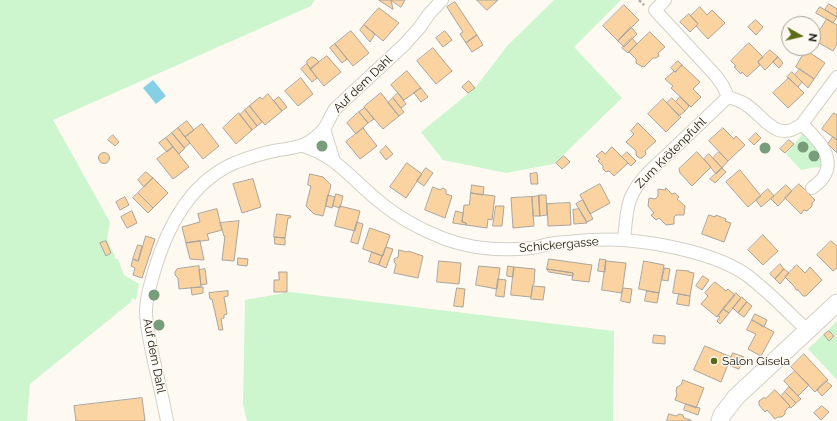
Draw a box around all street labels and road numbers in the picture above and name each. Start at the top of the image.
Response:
street label: Auf dem Dahl [331,52,395,116]
street label: Zum Krötenpfuhl [633,115,709,191]
street label: Schickergasse [519,234,599,256]
street label: Auf dem Dahl [140,317,168,395]

